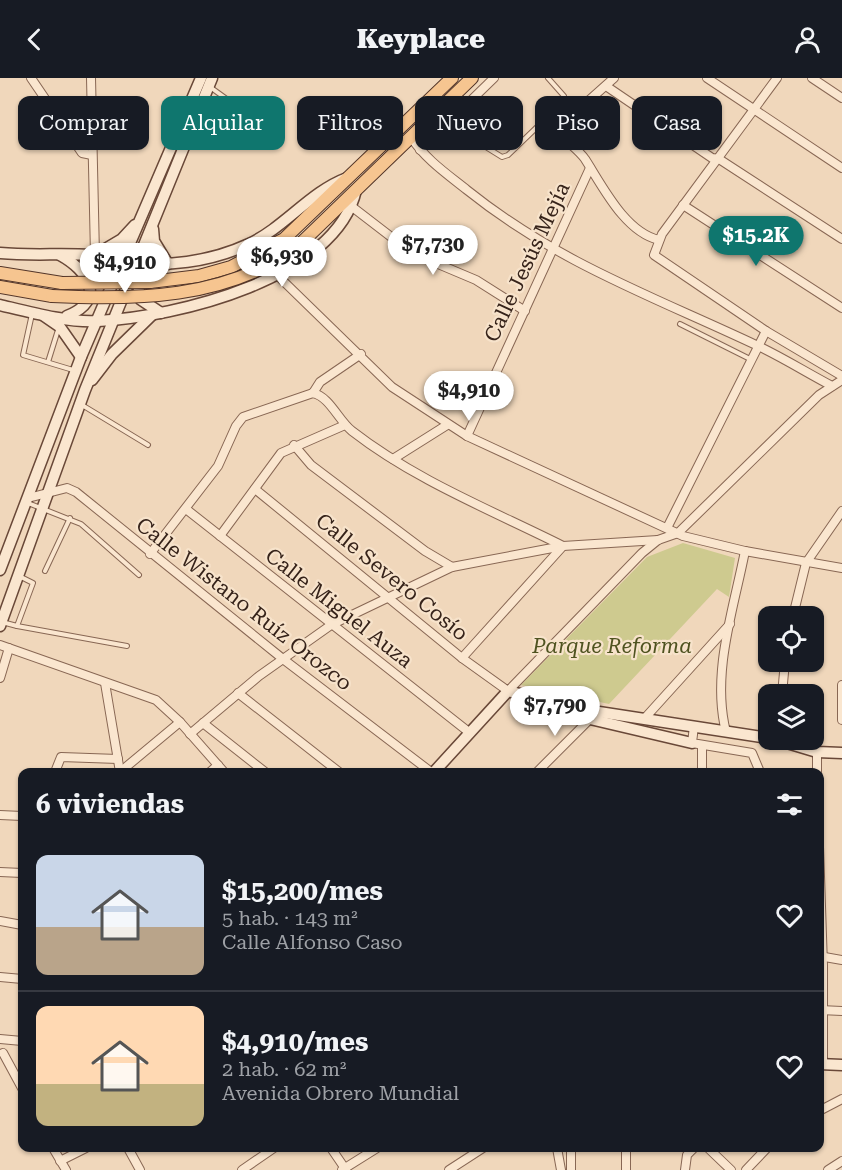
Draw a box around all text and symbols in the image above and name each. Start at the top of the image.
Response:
icon: back [18,23,51,56]
text: Keyplace [357,23,485,55]
icon: person [791,23,824,56]
chip: Comprar [18,96,149,150]
chip: Alquilar [161,96,285,150]
chip: Filtros [297,96,403,150]
chip: Nuevo [415,96,523,150]
chip: Piso [535,96,620,150]
chip: Casa [632,96,722,150]
street label: Calle Jesús Mejía [480,178,575,346]
pin: $15.2K [707,216,805,267]
text: $15.2K [723,223,789,247]
pin: $7,730 [384,225,482,276]
text: $7,730 [402,232,464,256]
pin: $6,930 [233,237,331,288]
pin: $4,910 [76,243,174,294]
text: $6,930 [251,244,313,268]
text: $4,910 [94,250,156,274]
pin: $4,910 [420,371,518,422]
text: $4,910 [438,378,500,402]
street label: Calle Severo Cosío [311,508,473,646]
street label: Calle Wistano Ruíz Orozco [131,512,357,696]
street label: Calle Miguel Auza [261,543,418,673]
map controls [758,606,824,750]
button: locate [758,606,824,672]
park label: Parque Reforma [531,634,692,658]
button: layers [758,684,824,750]
pin: $7,790 [506,686,604,737]
text: $7,790 [524,693,586,717]
icon: filters [773,788,806,821]
text: 6 viviendas [36,789,184,819]
text: $15,200/mes [222,876,383,906]
icon: home [84,879,156,951]
icon: heart [773,899,806,932]
text: 5 hab. · 143 m² [222,906,358,930]
text: Calle Alfonso Caso [222,930,403,954]
text: $4,910/mes [222,1027,368,1057]
icon: home [84,1030,156,1102]
icon: heart [773,1050,806,1083]
text: 2 hab. · 62 m² [222,1057,346,1081]
text: Avenida Obrero Mundial [222,1081,459,1105]

